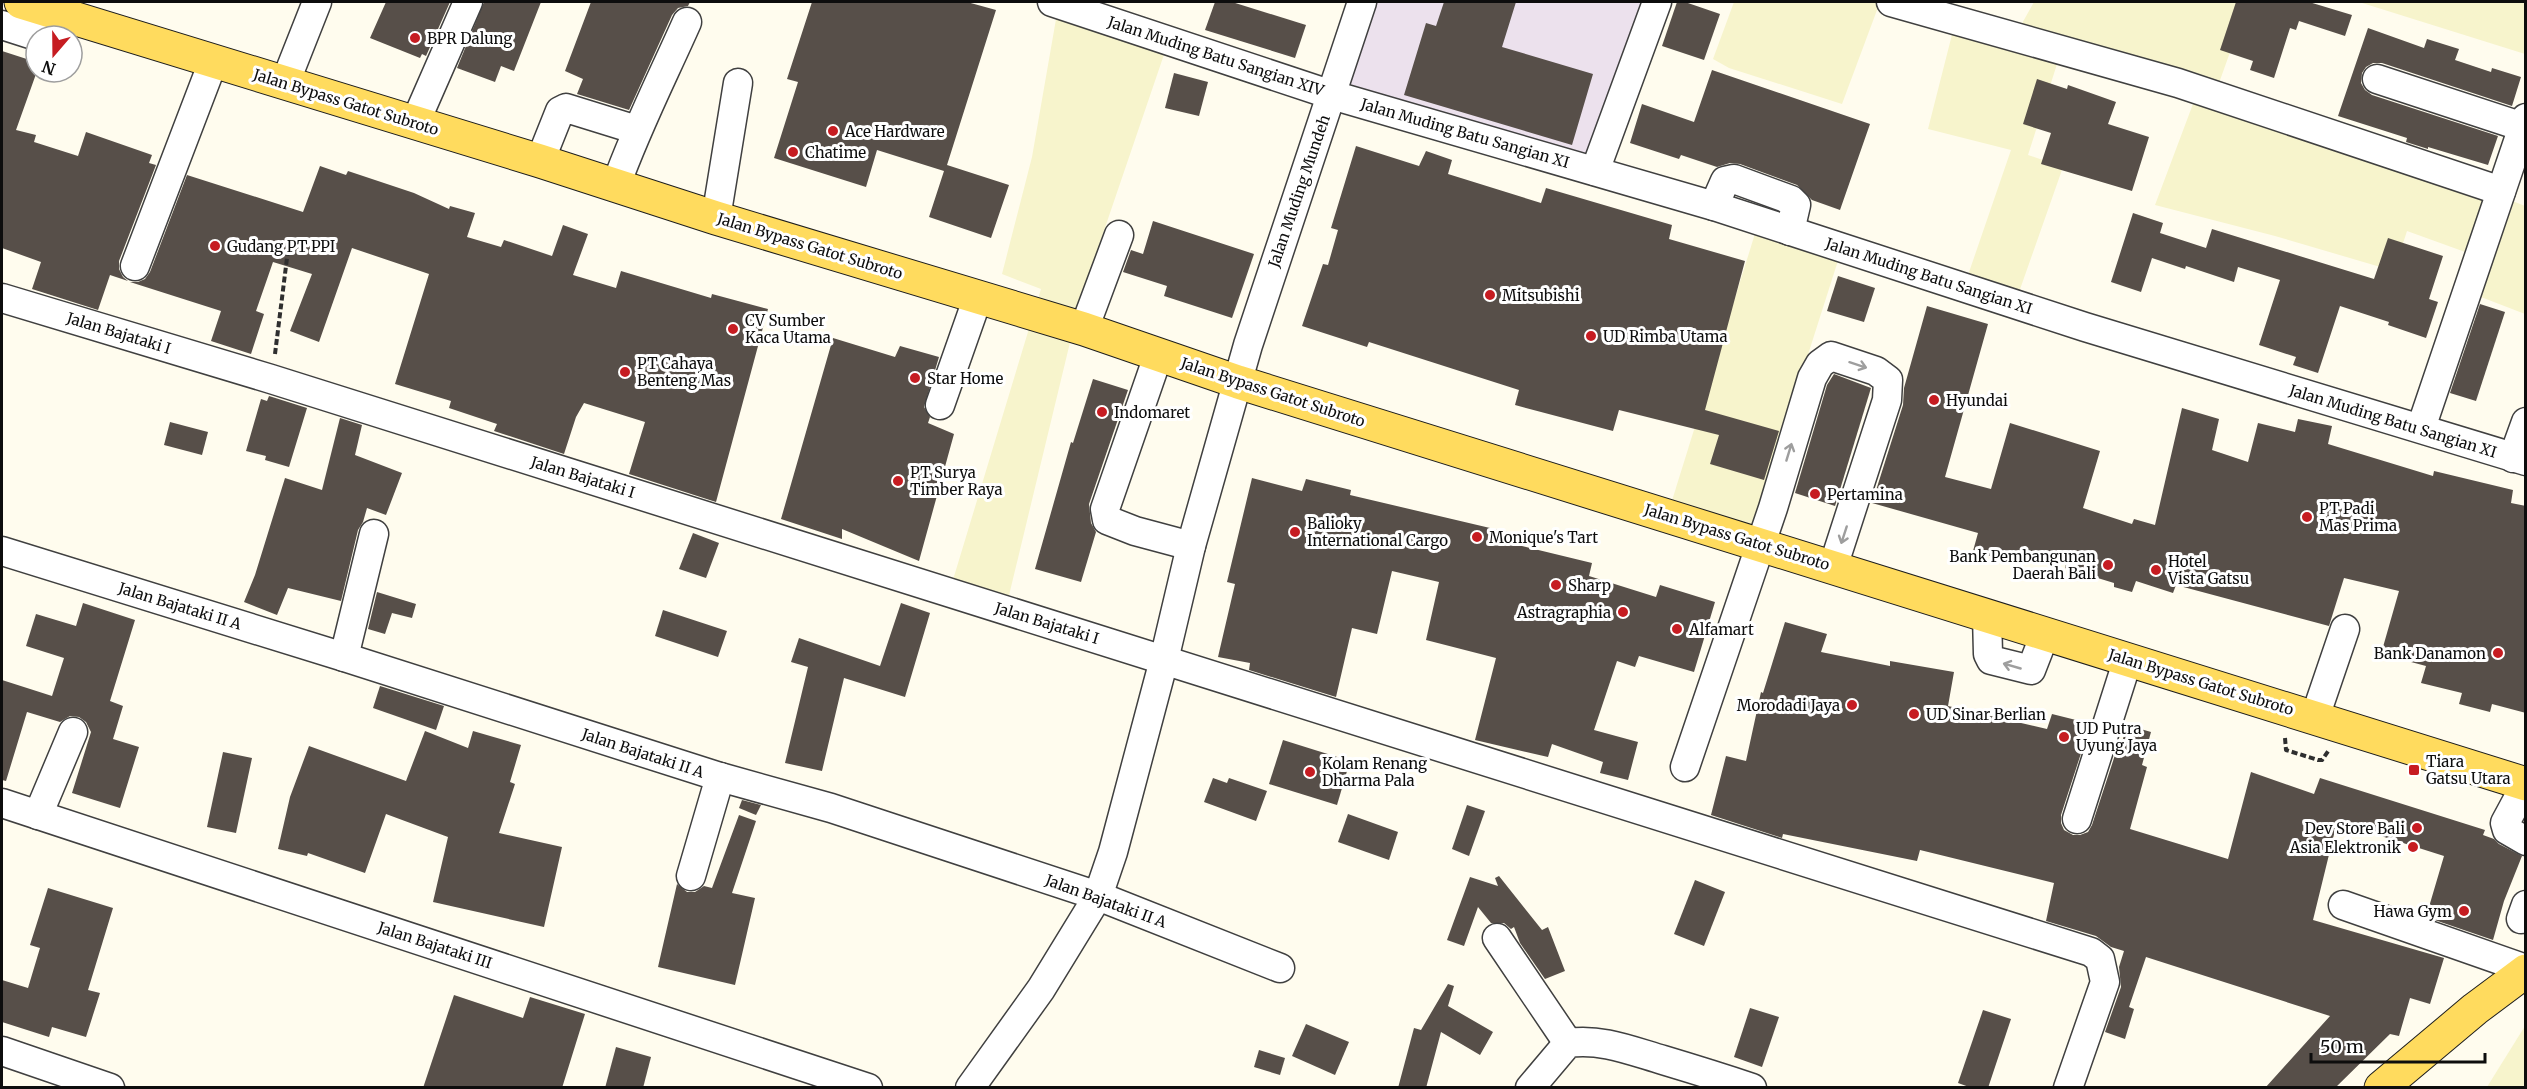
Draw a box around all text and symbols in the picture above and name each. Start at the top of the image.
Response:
street label: Jalan Muding Batu Sangian XIV [1105,12,1327,100]
north arrow [24,24,84,84]
place label: BPR Dalung [427,29,512,48]
marker: BPR Dalung [408,31,422,45]
text: N [39,56,58,80]
street label: Jalan Bypass Gatot Subroto [250,64,441,139]
street label: Jalan Muding Batu Sangian XI [1358,94,1571,172]
street label: Jalan Muding Mundeh [1264,112,1334,271]
place label: Ace Hardware [844,122,945,141]
marker: Ace Hardware [826,124,840,138]
place label: Chatime [805,143,866,162]
marker: Chatime [786,145,800,159]
street label: Jalan Bypass Gatot Subroto [714,208,905,283]
street label: Jalan Muding Batu Sangian XI [1822,233,2035,318]
place label: Gudang PT PPI [227,237,335,256]
marker: Gudang PT PPI [208,239,222,253]
place label: Mitsubishi [1502,286,1580,305]
marker: Mitsubishi [1483,288,1497,302]
street label: Jalan Bajataki I [64,308,173,358]
place label: CV Sumber Kaca Utama [745,311,831,347]
marker: CV Sumber Kaca Utama [726,322,740,336]
place label: UD Rimba Utama [1603,327,1728,346]
marker: UD Rimba Utama [1584,329,1598,343]
street label: Jalan Bypass Gatot Subroto [1177,353,1368,431]
place label: PT Cahaya Benteng Mas [637,354,731,390]
one-way arrow [1848,360,1867,371]
marker: PT Cahaya Benteng Mas [618,365,632,379]
place label: Star Home [927,369,1004,388]
marker: Star Home [908,371,922,385]
street label: Jalan Muding Batu Sangian XI [2286,380,2499,462]
place label: Hyundai [1946,391,2008,410]
marker: Hyundai [1927,393,1941,407]
place label: Indomaret [1114,403,1190,422]
marker: Indomaret [1095,405,1109,419]
one-way arrow [1784,443,1795,462]
street label: Jalan Bajataki I [528,452,637,502]
place label: PT Surya Timber Raya [910,463,1002,499]
marker: PT Surya Timber Raya [891,474,905,488]
place label: Pertamina [1827,485,1903,504]
marker: Pertamina [1808,487,1822,501]
street label: Jalan Bypass Gatot Subroto [1641,499,1832,574]
place label: PT Padi Mas Prima [2319,499,2397,535]
marker: PT Padi Mas Prima [2300,510,2314,524]
place label: Balioky International Cargo [1307,514,1448,550]
marker: Balioky International Cargo [1288,525,1302,539]
one-way arrow [1838,525,1849,544]
place label: Monique's Tart [1489,528,1598,547]
marker: Monique's Tart [1470,530,1484,544]
place label: Bank Pembangunan Daerah Bali [1949,547,2096,583]
place label: Hotel Vista Gatsu [2167,552,2249,588]
marker: Bank Pembangunan Daerah Bali [2101,558,2115,572]
marker: Hotel Vista Gatsu [2149,563,2163,577]
place label: Sharp [1568,576,1611,595]
street label: Jalan Bajataki II A [115,578,244,634]
marker: Sharp [1549,578,1563,592]
street label: Jalan Bajataki I [992,598,1101,648]
place label: Astragraphia [1516,603,1611,622]
marker: Astragraphia [1616,605,1630,619]
place label: Alfamart [1688,620,1754,639]
marker: Alfamart [1670,622,1684,636]
street label: Jalan Bypass Gatot Subroto [2105,644,2296,719]
place label: Bank Danamon [2374,644,2486,663]
marker: Bank Danamon [2491,646,2505,660]
one-way arrow [2003,660,2022,671]
place label: Morodadi Jaya [1737,696,1840,715]
marker: Morodadi Jaya [1845,698,1859,712]
place label: UD Sinar Berlian [1926,705,2046,724]
marker: UD Sinar Berlian [1907,707,1921,721]
place label: UD Putra Uyung Jaya [2076,719,2157,755]
street label: Jalan Bajataki II A [578,724,707,782]
marker: UD Putra Uyung Jaya [2057,730,2071,744]
place label: Tiara Gatsu Utara [2426,752,2511,788]
place label: Kolam Renang Dharma Pala [1322,754,1427,790]
marker: Tiara Gatsu Utara [2407,763,2421,777]
marker: Kolam Renang Dharma Pala [1303,765,1317,779]
place label: Dev Store Bali [2304,819,2405,838]
marker: Dev Store Bali [2410,821,2424,835]
place label: Asia Elektronik [2289,838,2401,857]
marker: Asia Elektronik [2406,840,2420,854]
street label: Jalan Bajataki II A [1042,870,1170,932]
place label: Hawa Gym [2374,902,2452,921]
marker: Hawa Gym [2457,904,2471,918]
street label: Jalan Bajataki III [375,917,495,972]
scale bar [2311,1026,2485,1064]
text: 50 m [2320,1035,2364,1058]

